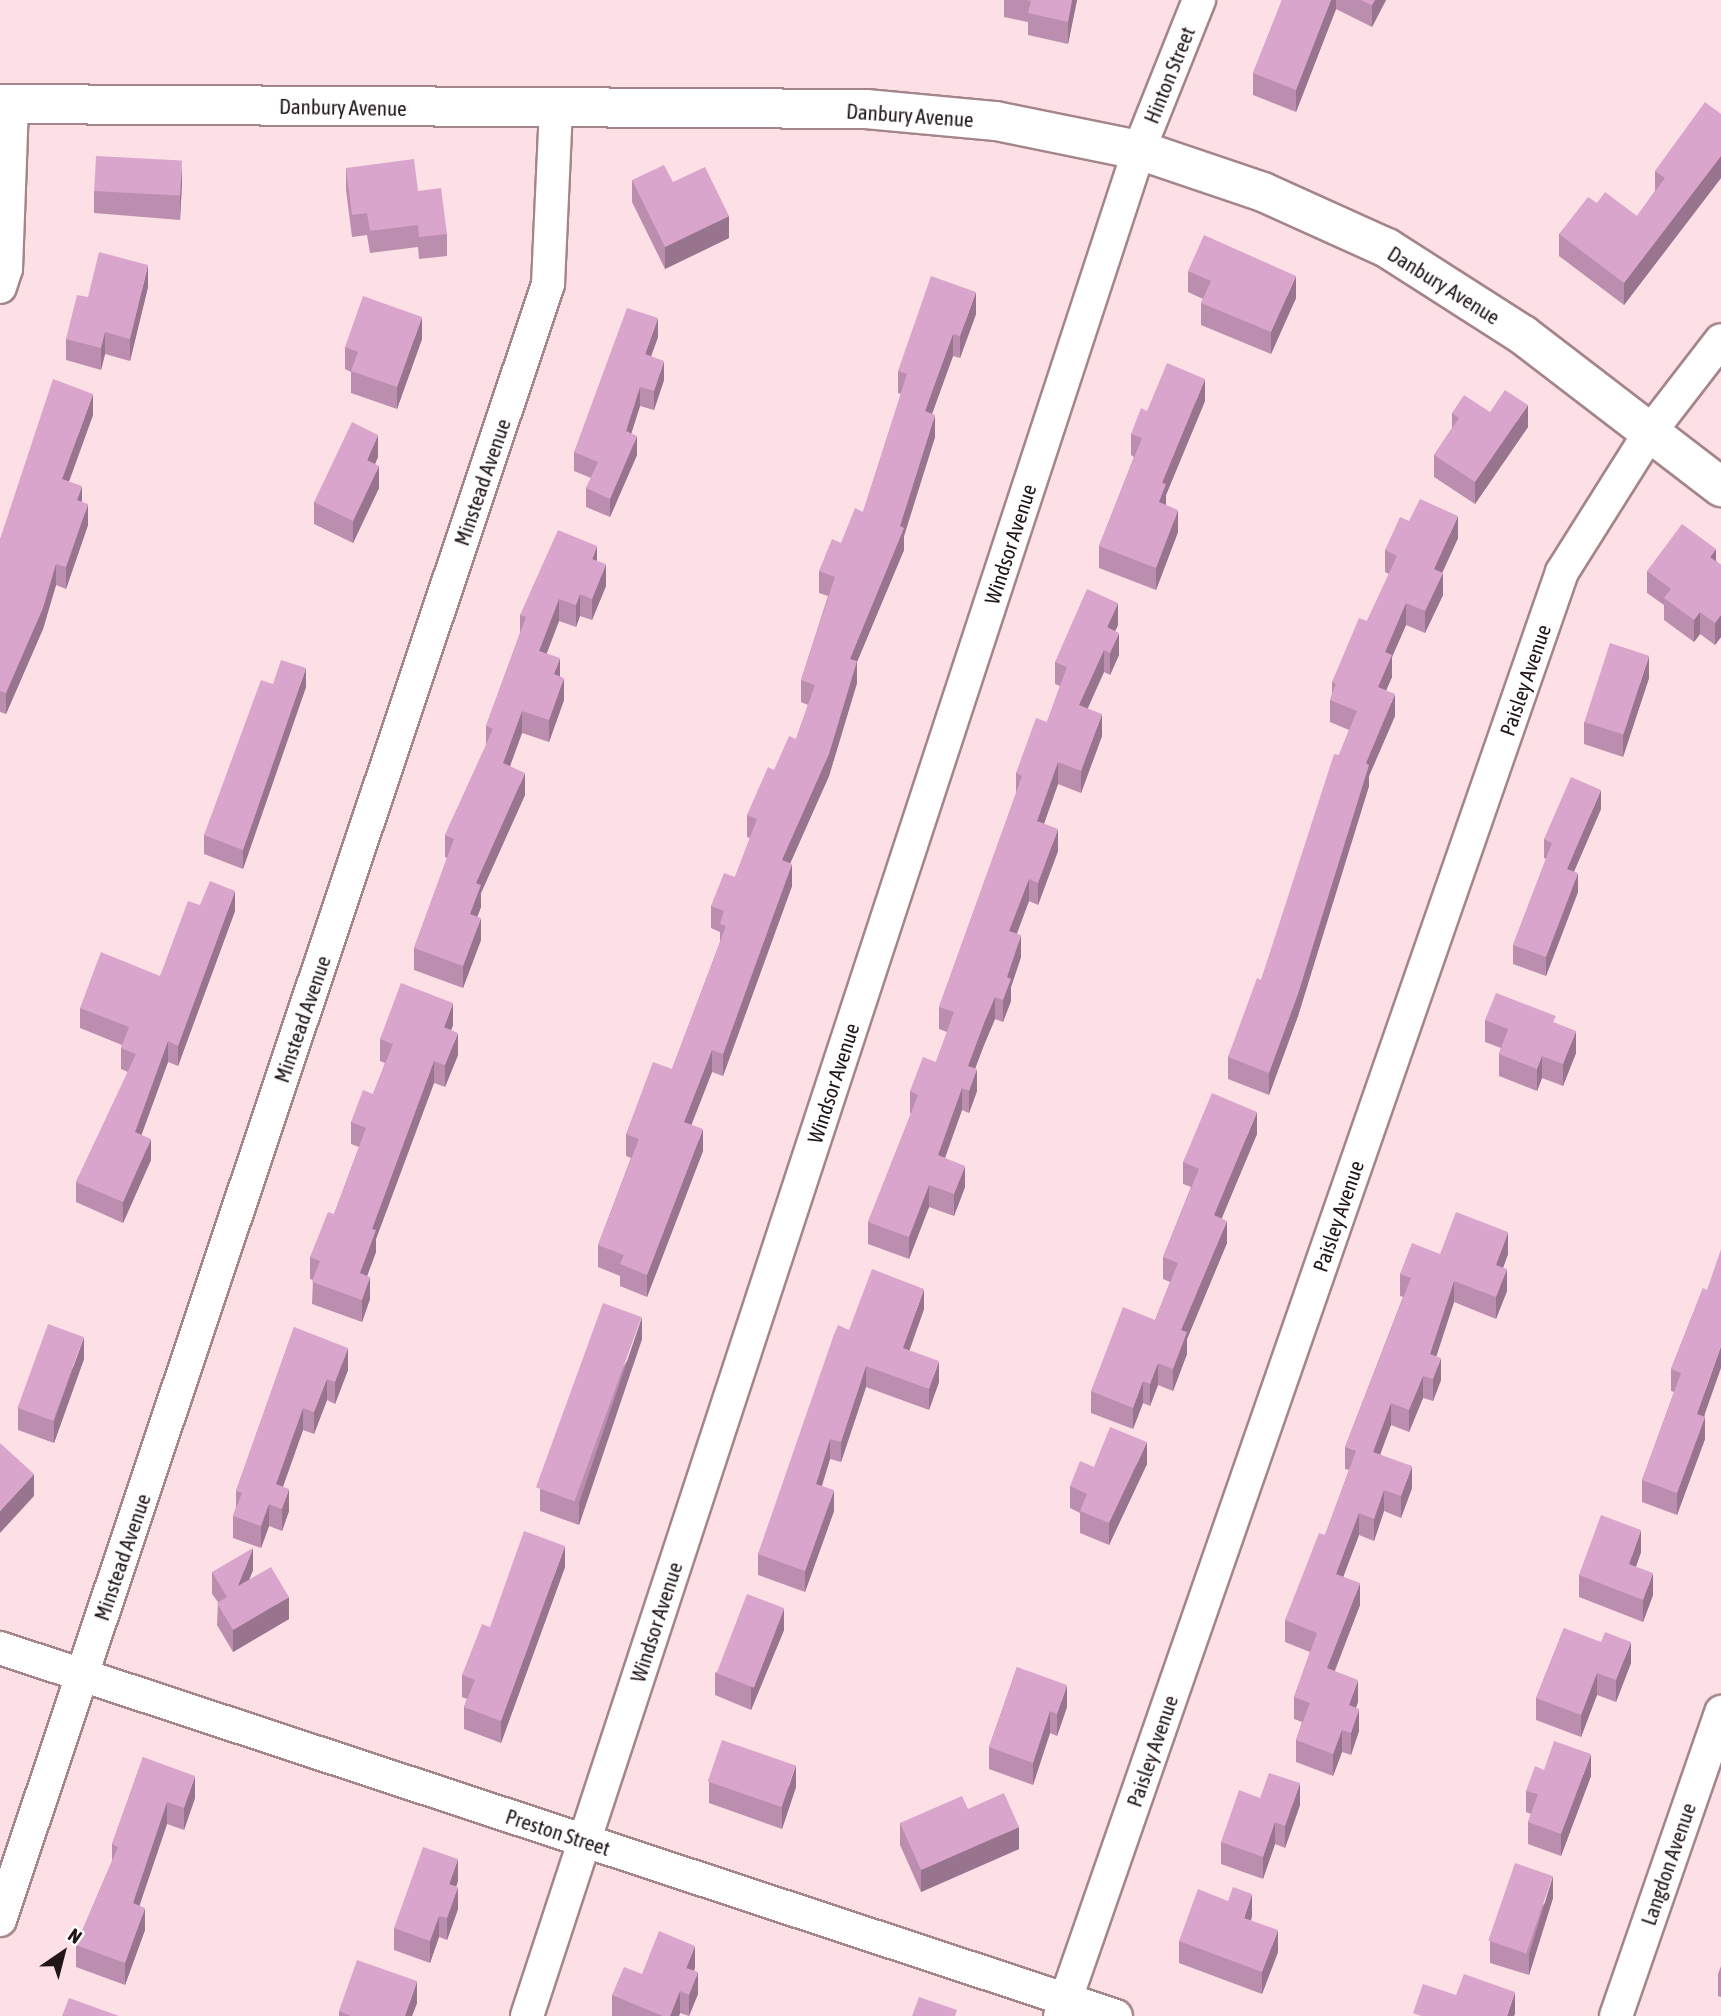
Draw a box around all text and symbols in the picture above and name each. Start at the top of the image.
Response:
street label: Hinton Street [1138,23,1200,127]
street label: Danbury Avenue [279,93,407,121]
street label: Danbury Avenue [845,98,975,132]
street label: Danbury Avenue [1383,240,1505,330]
street label: Minstead Avenue [449,415,515,549]
street label: Windsor Avenue [979,481,1041,607]
street label: Paisley Avenue [1494,621,1556,739]
street label: Minstead Avenue [269,952,335,1086]
street label: Windsor Avenue [802,1020,864,1146]
street label: Paisley Avenue [1307,1157,1369,1275]
street label: Minstead Avenue [89,1490,155,1624]
street label: Windsor Avenue [625,1559,687,1685]
street label: Paisley Avenue [1121,1692,1183,1810]
street label: Langdon Avenue [1635,1800,1701,1928]
street label: Preston Street [503,1803,613,1861]
north arrow [28,1918,98,1988]
text: N [64,1924,86,1948]

